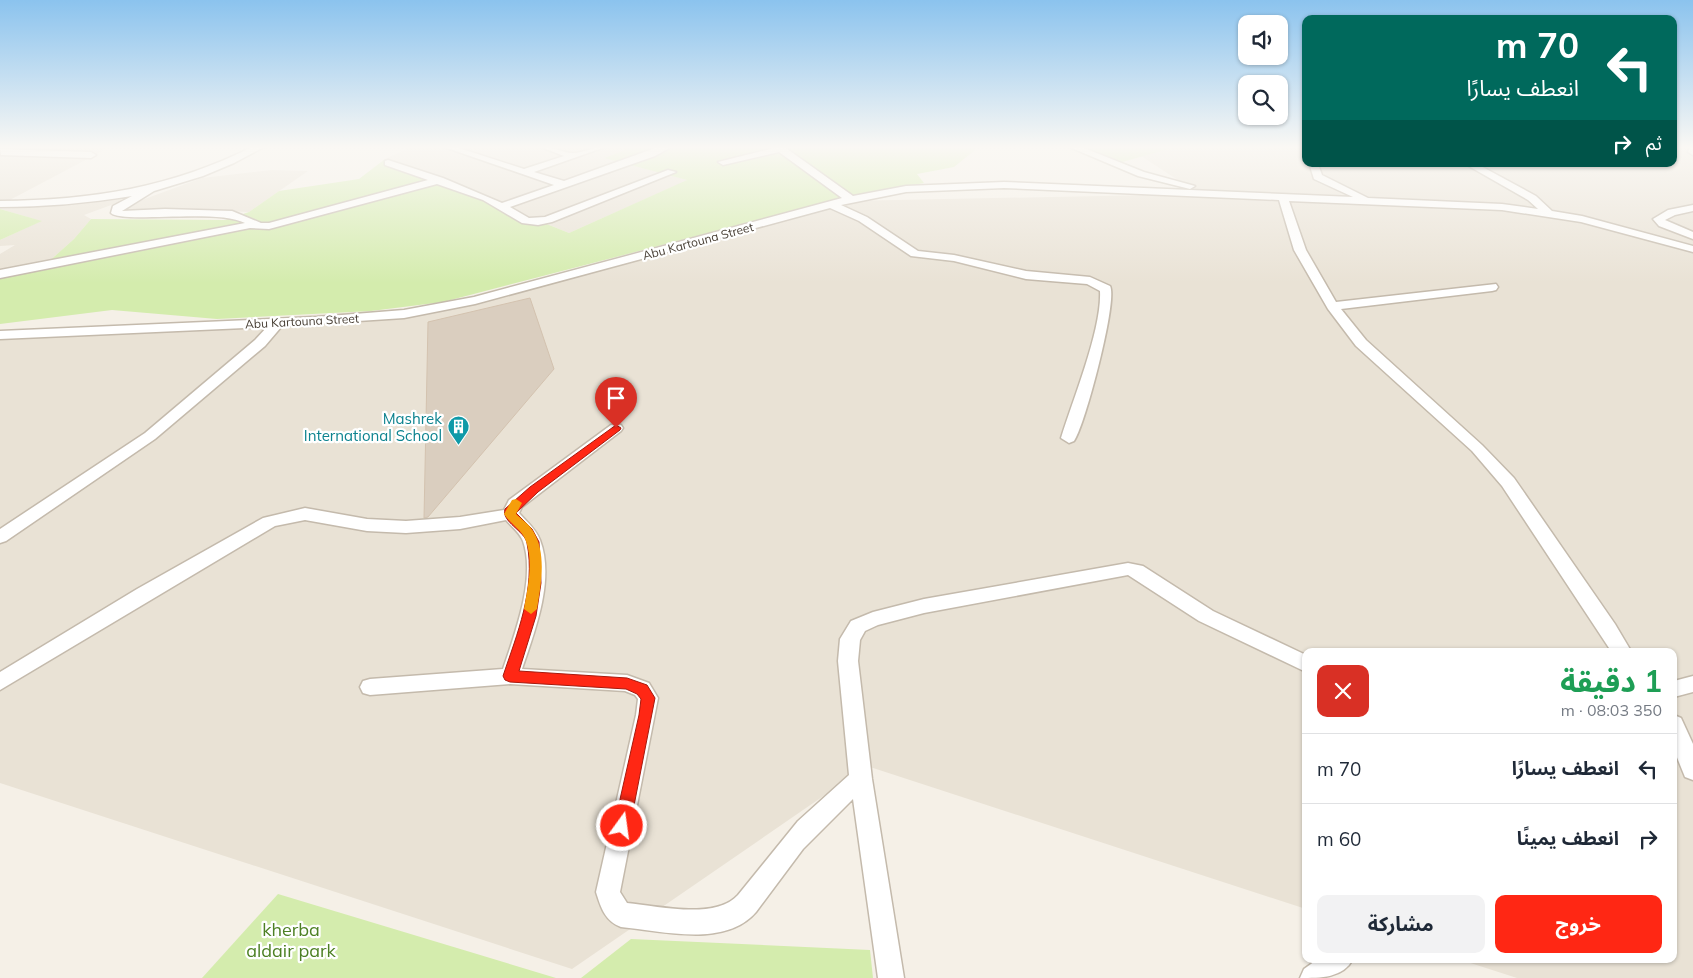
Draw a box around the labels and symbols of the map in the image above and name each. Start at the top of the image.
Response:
street label: Abu Kartouna Street [641,219,755,263]
street label: Abu Kartouna Street [245,311,359,331]
pin [595,377,637,428]
place label: Mashrek International School [304,409,442,445]
building icon: Mashrek International School [446,415,470,446]
position arrow [595,799,647,851]
park label: kherba aldair park [246,918,337,962]

